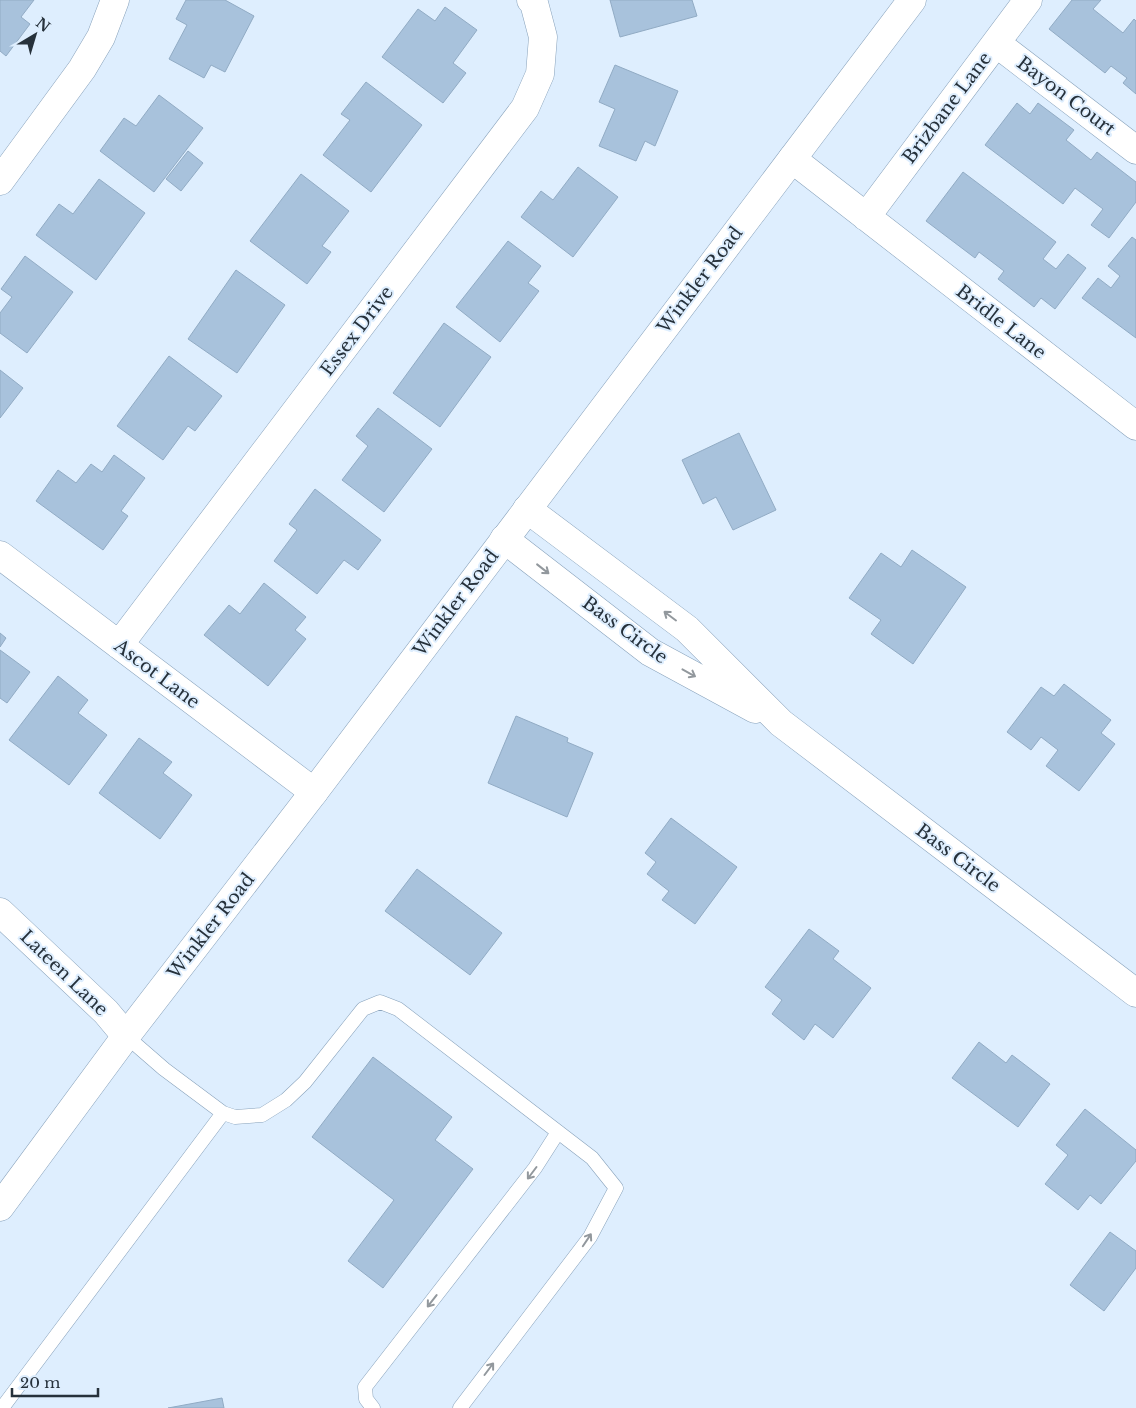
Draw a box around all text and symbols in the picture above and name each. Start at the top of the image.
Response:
north arrow [10,10,60,60]
text: N [32,14,54,36]
street label: Brizbane Lane [898,48,996,168]
street label: Bayon Court [1012,52,1120,140]
street label: Winkler Road [652,222,747,339]
street label: Bridle Lane [952,280,1050,364]
street label: Essex Drive [316,282,398,380]
street label: Winkler Road [408,545,503,662]
one-way arrow [536,564,550,574]
street label: Bass Circle [578,592,672,668]
one-way arrow [664,611,677,622]
street label: Ascot Lane [109,634,204,713]
one-way arrow [681,669,696,678]
street label: Bass Circle [911,819,1005,897]
street label: Winkler Road [162,869,259,984]
street label: Lateen Lane [15,926,113,1020]
one-way arrow [527,1166,537,1180]
one-way arrow [582,1233,592,1247]
one-way arrow [427,1294,437,1308]
one-way arrow [484,1362,494,1376]
scale bar [12,1366,99,1398]
text: 20 m [20,1373,60,1392]

